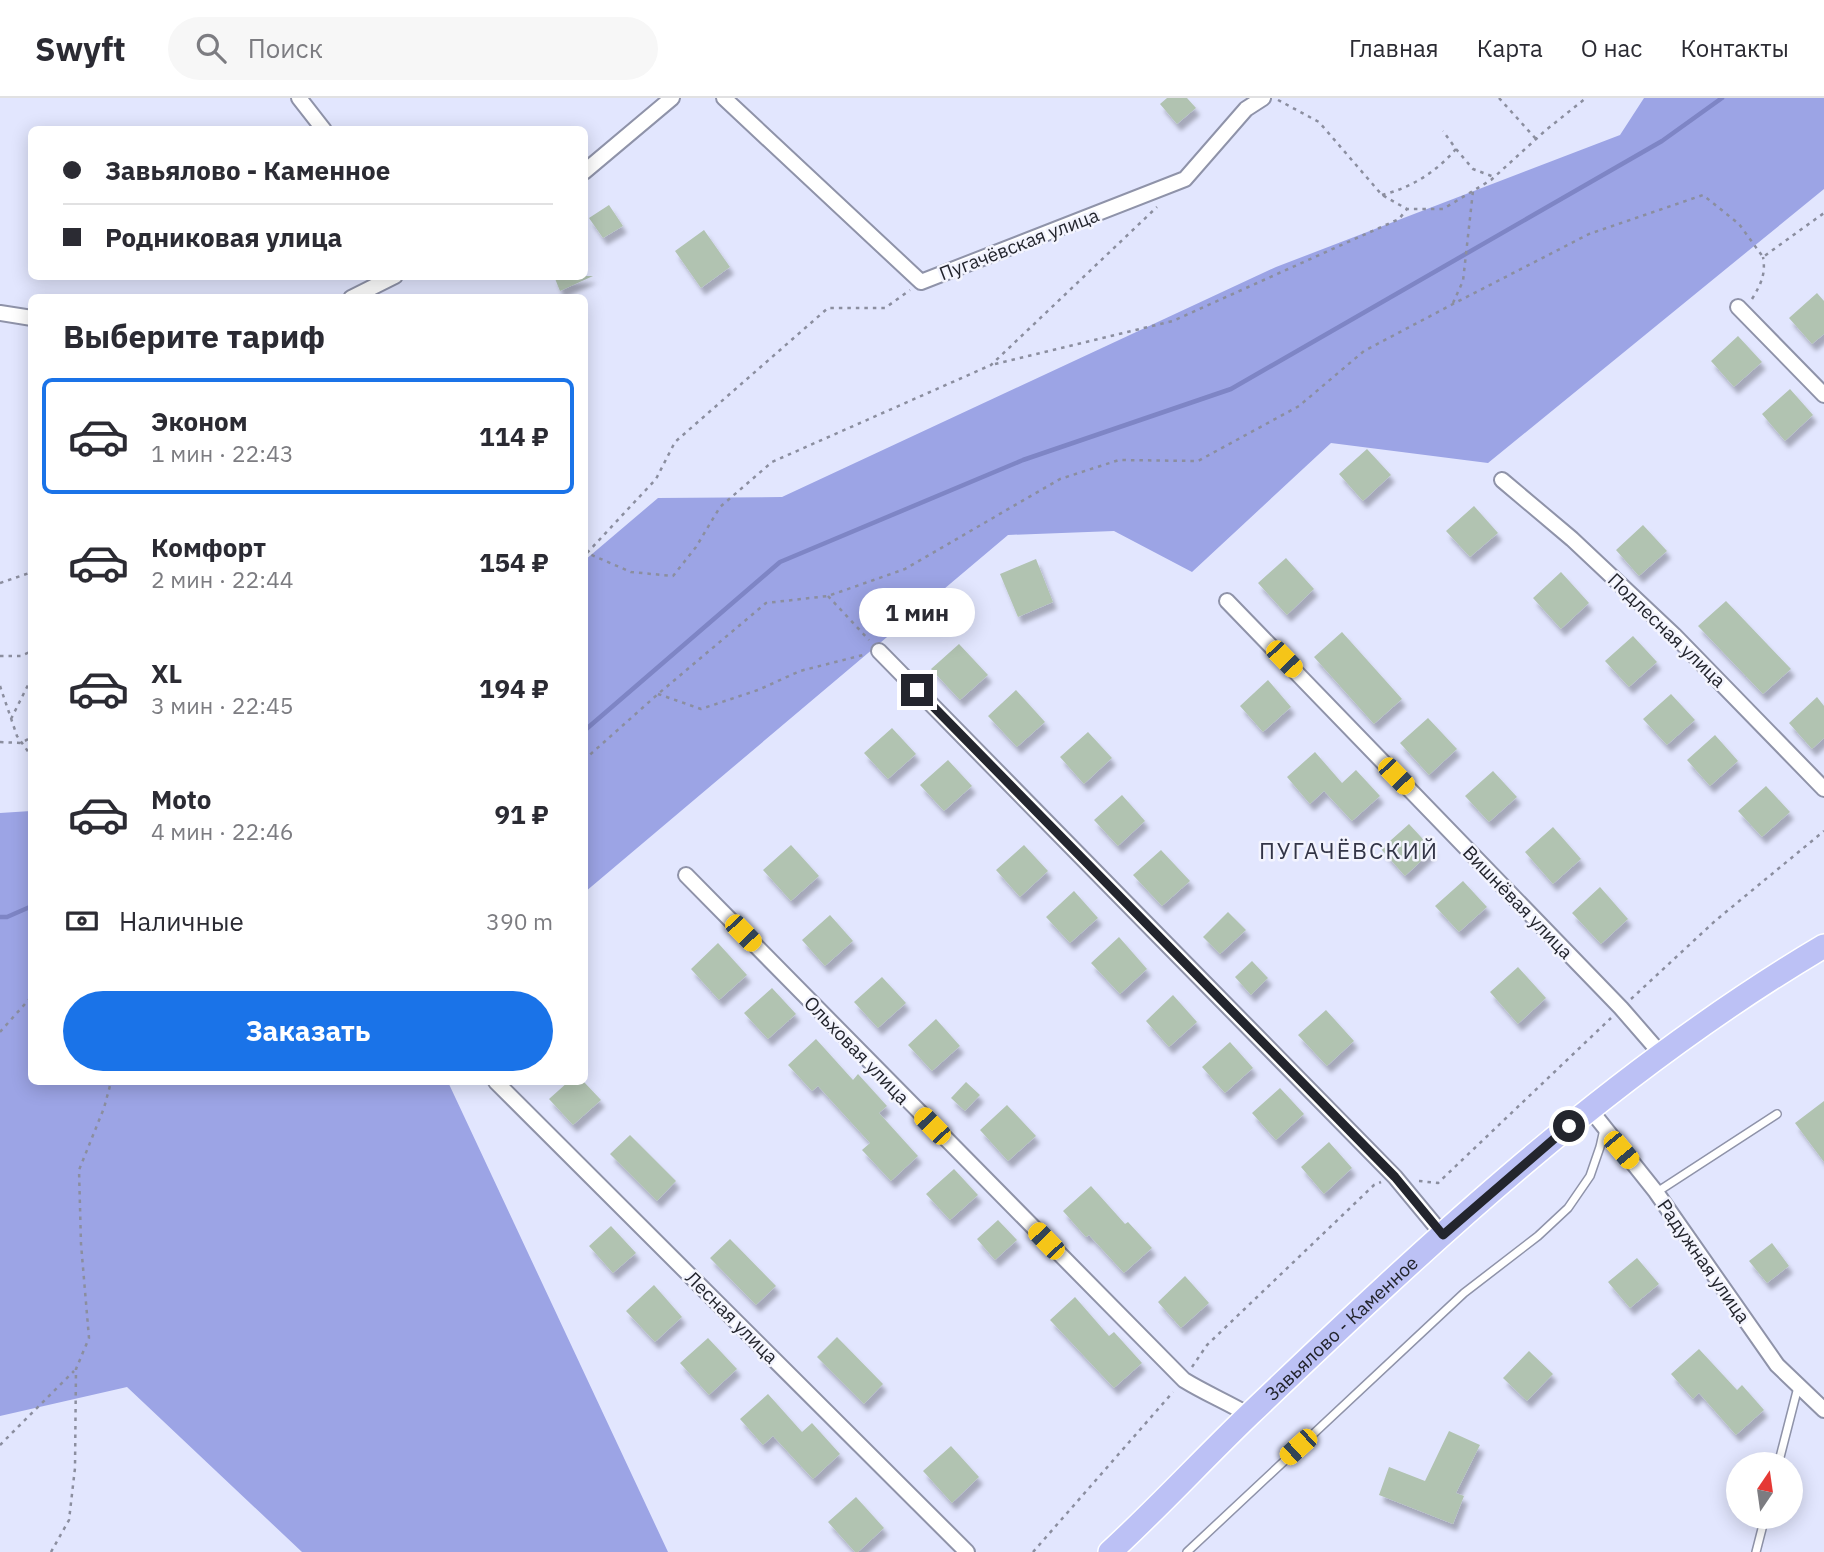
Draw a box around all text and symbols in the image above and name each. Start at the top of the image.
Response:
search box [168,17,658,80]
text: Swyft [35,27,126,70]
icon: search [192,29,230,67]
text: Поиск [248,31,323,65]
text: Главная [1349,32,1439,64]
text: Карта [1477,32,1543,64]
text: О нас [1581,32,1642,64]
text: Контакты [1680,32,1789,64]
text: Завьялово - Каменное [105,153,390,187]
street label: Пугачёвская улица [936,203,1102,285]
text: Родниковая улица [105,220,342,254]
text: Выберите тариф [63,315,325,357]
text: Эконом [151,404,248,438]
icon: car [67,405,130,468]
text: 114 ₽ [479,419,549,453]
text: 1 мин · 22:43 [151,438,294,468]
text: Комфорт [151,530,266,564]
icon: car [67,531,130,594]
text: 154 ₽ [479,545,549,579]
text: 2 мин · 22:44 [151,564,294,594]
street label: Подлесная улица [1603,568,1731,692]
callout: 1 мин [859,588,975,638]
text: 1 мин [885,597,949,627]
car [1262,637,1307,681]
text: XL [151,656,182,690]
icon: car [67,657,130,720]
text: 194 ₽ [479,671,549,705]
route end [901,674,933,706]
text: 3 мин · 22:45 [151,690,294,720]
car [1374,754,1419,798]
text: Moto [151,782,211,816]
icon: car [67,783,130,846]
text: 91 ₽ [494,797,549,831]
text: 4 мин · 22:46 [151,816,294,846]
district label: ПУГАЧЁВСКИЙ [1259,835,1439,865]
street label: Вишнёвая улица [1458,840,1578,964]
icon: cash [63,902,101,940]
text: Наличные [119,904,244,938]
text: 390 m [486,906,553,936]
car [721,911,766,955]
button: Заказать [63,991,553,1071]
street label: Ольховая улица [799,991,915,1109]
car [910,1104,955,1148]
route start [1553,1110,1585,1142]
car [1600,1127,1643,1173]
street label: Радужная улица [1652,1194,1756,1328]
car [1024,1219,1069,1263]
street label: Завьялово - Каменное [1260,1251,1423,1406]
street label: Лесная улица [681,1266,783,1368]
car [1276,1425,1321,1469]
north arrow [1726,1452,1802,1530]
map controls [1726,1452,1803,1529]

